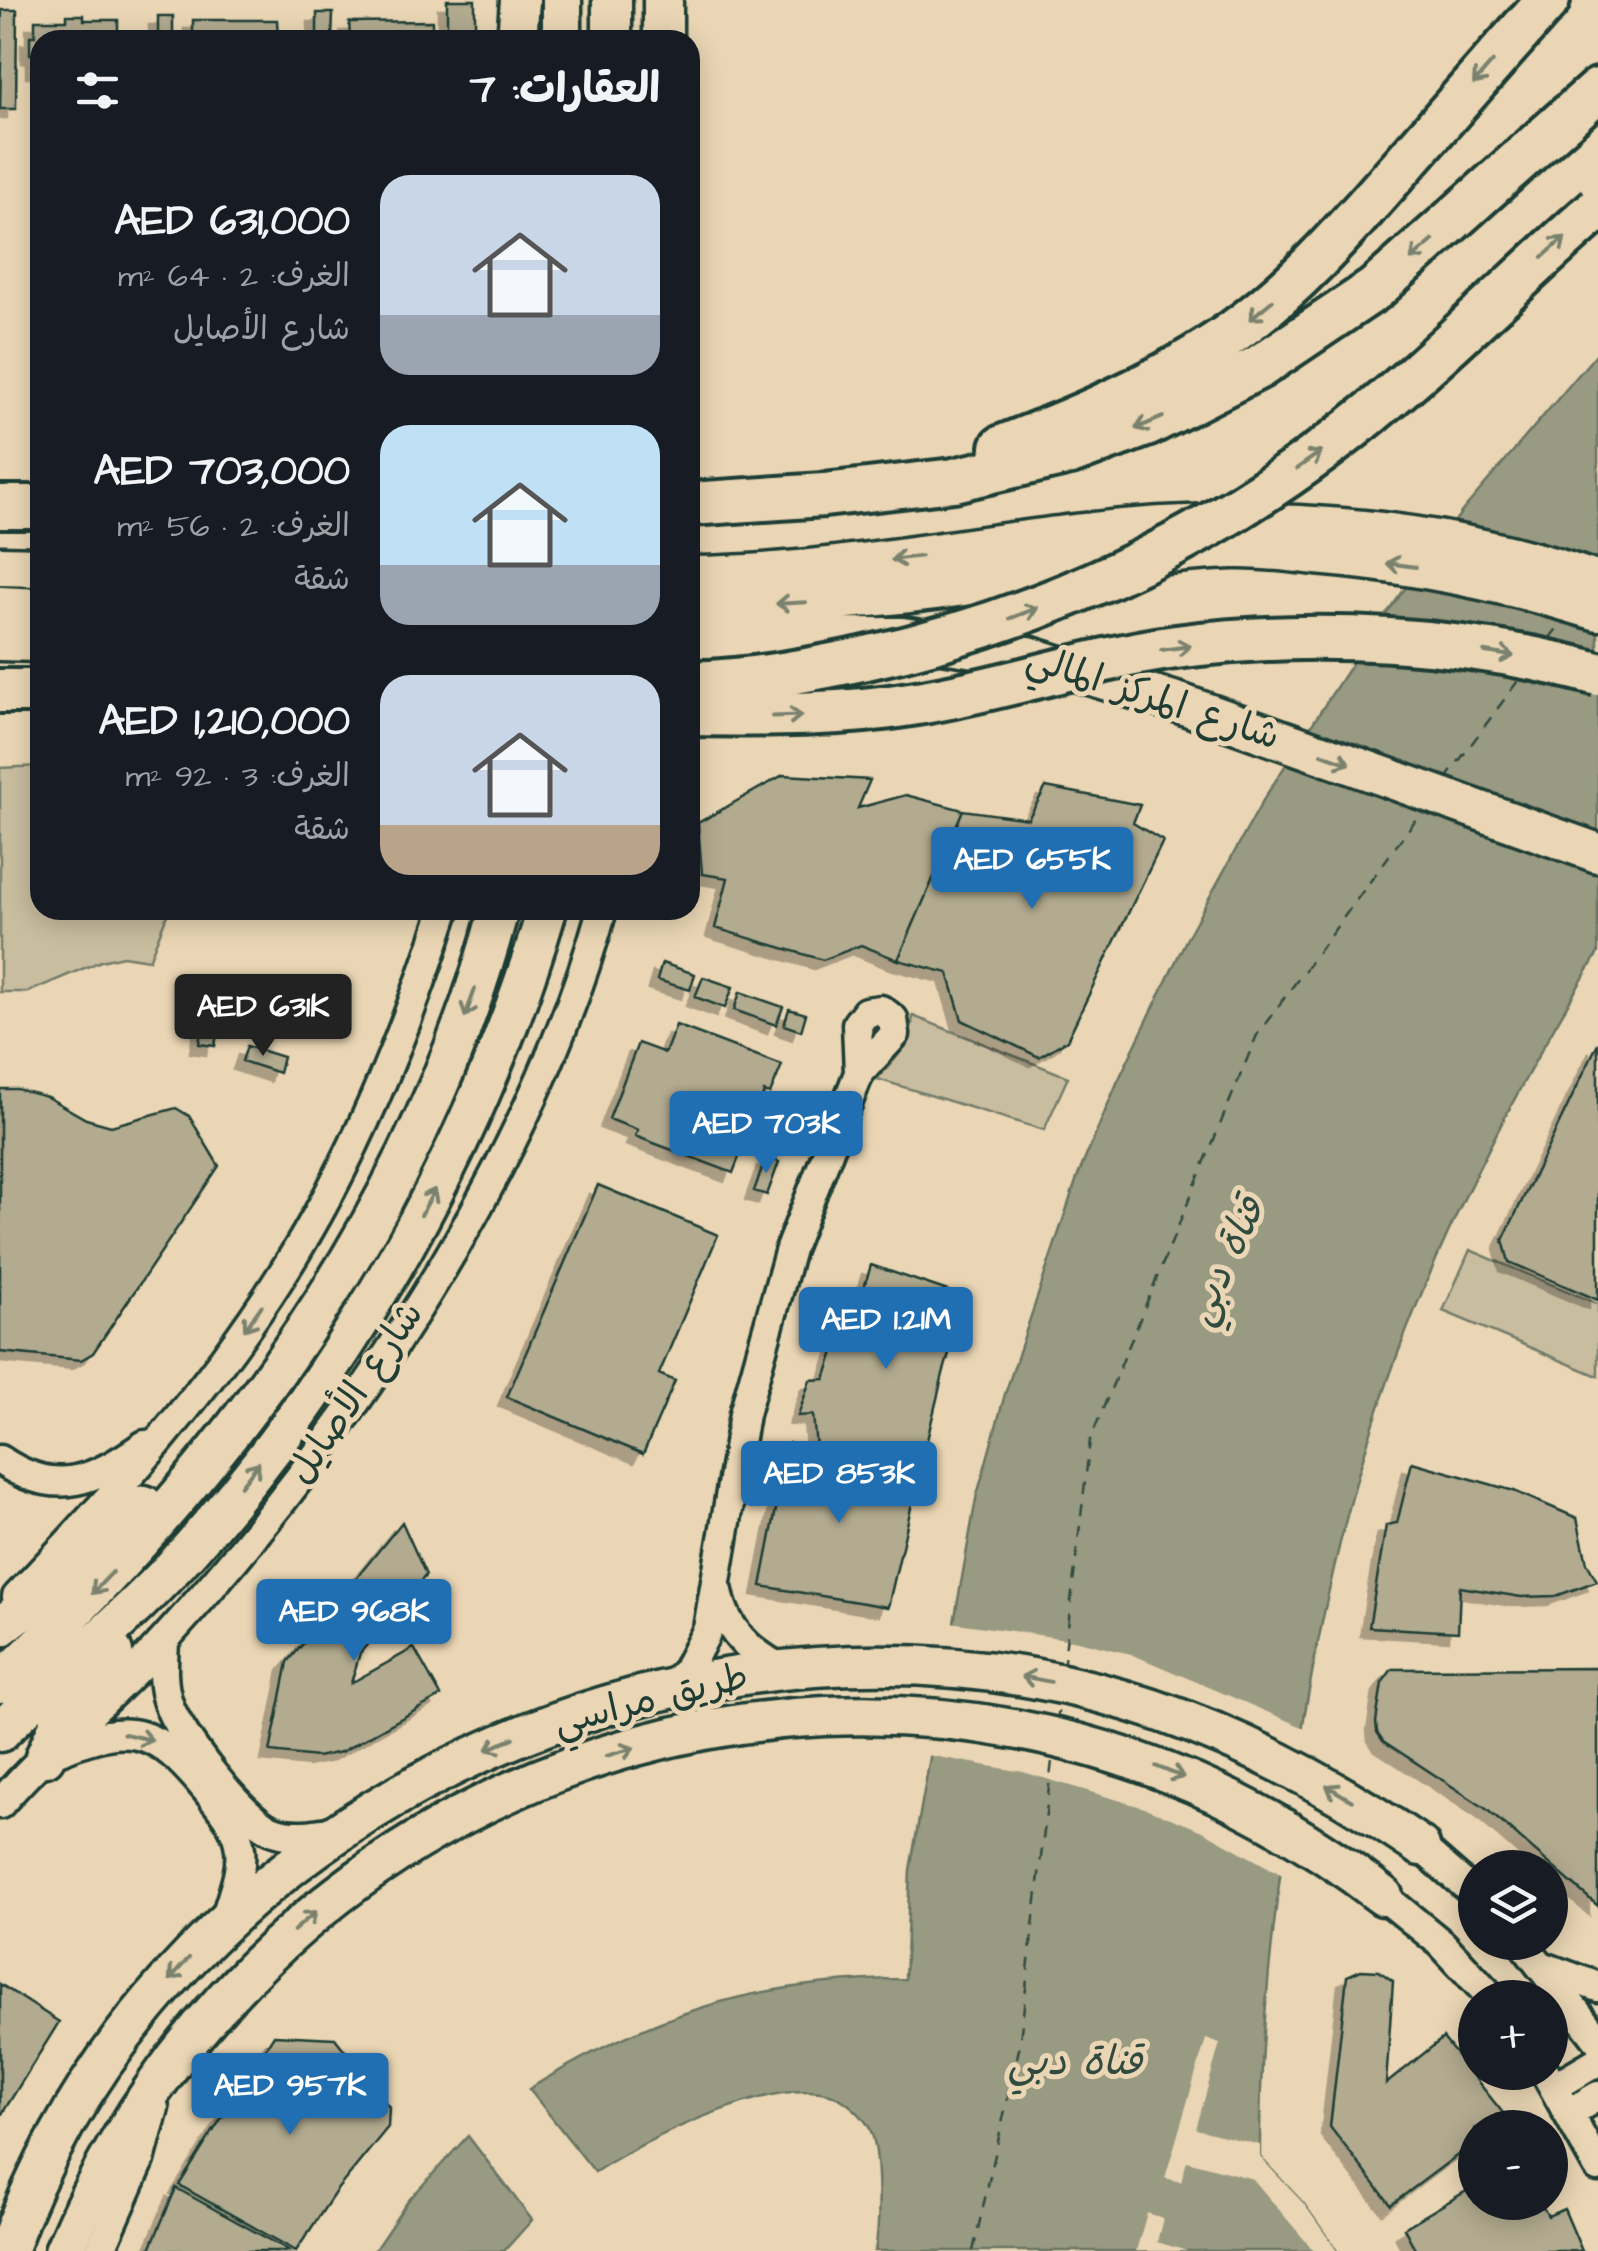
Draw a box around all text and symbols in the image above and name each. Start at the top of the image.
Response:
one-way arrow [1472,60,1495,85]
text: العقارات: 7 [470,61,660,119]
icon: filters [70,63,125,118]
text: AED 631,000 [114,193,350,251]
icon: home [460,215,580,335]
one-way arrow [1541,235,1566,258]
one-way arrow [1410,238,1435,261]
text: الغرف: 2 · 64 m² [118,254,350,299]
one-way arrow [1249,299,1275,321]
text: شارع الأصايل [173,307,350,352]
one-way arrow [1134,415,1165,433]
text: AED 703,000 [94,443,350,501]
one-way arrow [1295,450,1323,471]
icon: home [460,465,580,585]
text: الغرف: 2 · 56 m² [117,504,350,549]
one-way arrow [891,549,923,568]
one-way arrow [1385,555,1418,573]
text: شقة [294,557,350,602]
one-way arrow [776,594,808,613]
one-way arrow [1008,603,1039,621]
street label: شارع المركز المالي [1018,633,1286,768]
one-way arrow [1159,638,1191,657]
one-way arrow [1483,645,1515,663]
text: AED 1,210,000 [98,693,350,751]
one-way arrow [771,706,803,725]
icon: home [460,715,580,835]
one-way arrow [1320,751,1351,769]
text: الغرف: 3 · 92 m² [125,754,350,799]
text: شقة [294,807,350,852]
pin: AED 655K [929,827,1135,912]
text: AED 655K [953,837,1111,882]
pin: AED 631K [160,974,366,1059]
text: AED 631K [197,984,329,1029]
one-way arrow [460,986,478,1017]
pin: AED 703K [663,1091,869,1176]
text: AED 703K [692,1101,840,1146]
water label: قناة دبي [1173,1185,1285,1336]
one-way arrow [419,1188,438,1217]
pin: AED 1.21M [772,1287,1000,1372]
street label: شارع الأصايل [275,1291,436,1495]
text: AED 1.21M [821,1297,951,1342]
one-way arrow [243,1303,264,1331]
pin: AED 853K [736,1441,942,1526]
text: AED 853K [763,1451,915,1496]
one-way arrow [239,1461,261,1487]
one-way arrow [90,1571,114,1595]
pin: AED 968K [251,1579,457,1664]
text: AED 968K [278,1589,430,1634]
street label: طريق مراسي [548,1651,755,1754]
one-way arrow [1020,1669,1053,1688]
one-way arrow [121,1729,153,1747]
one-way arrow [485,1736,516,1754]
one-way arrow [603,1742,635,1760]
one-way arrow [1154,1765,1184,1783]
one-way arrow [1325,1783,1353,1803]
map controls [1458,1850,1568,2220]
button: layers [1458,1850,1568,1960]
one-way arrow [292,1909,317,1932]
one-way arrow [168,1956,191,1981]
button: + [1458,1980,1568,2090]
water label: قناة دبي [1008,2035,1146,2095]
pin: AED 957K [187,2053,393,2138]
text: AED 957K [214,2063,366,2108]
button: − [1458,2110,1568,2220]

